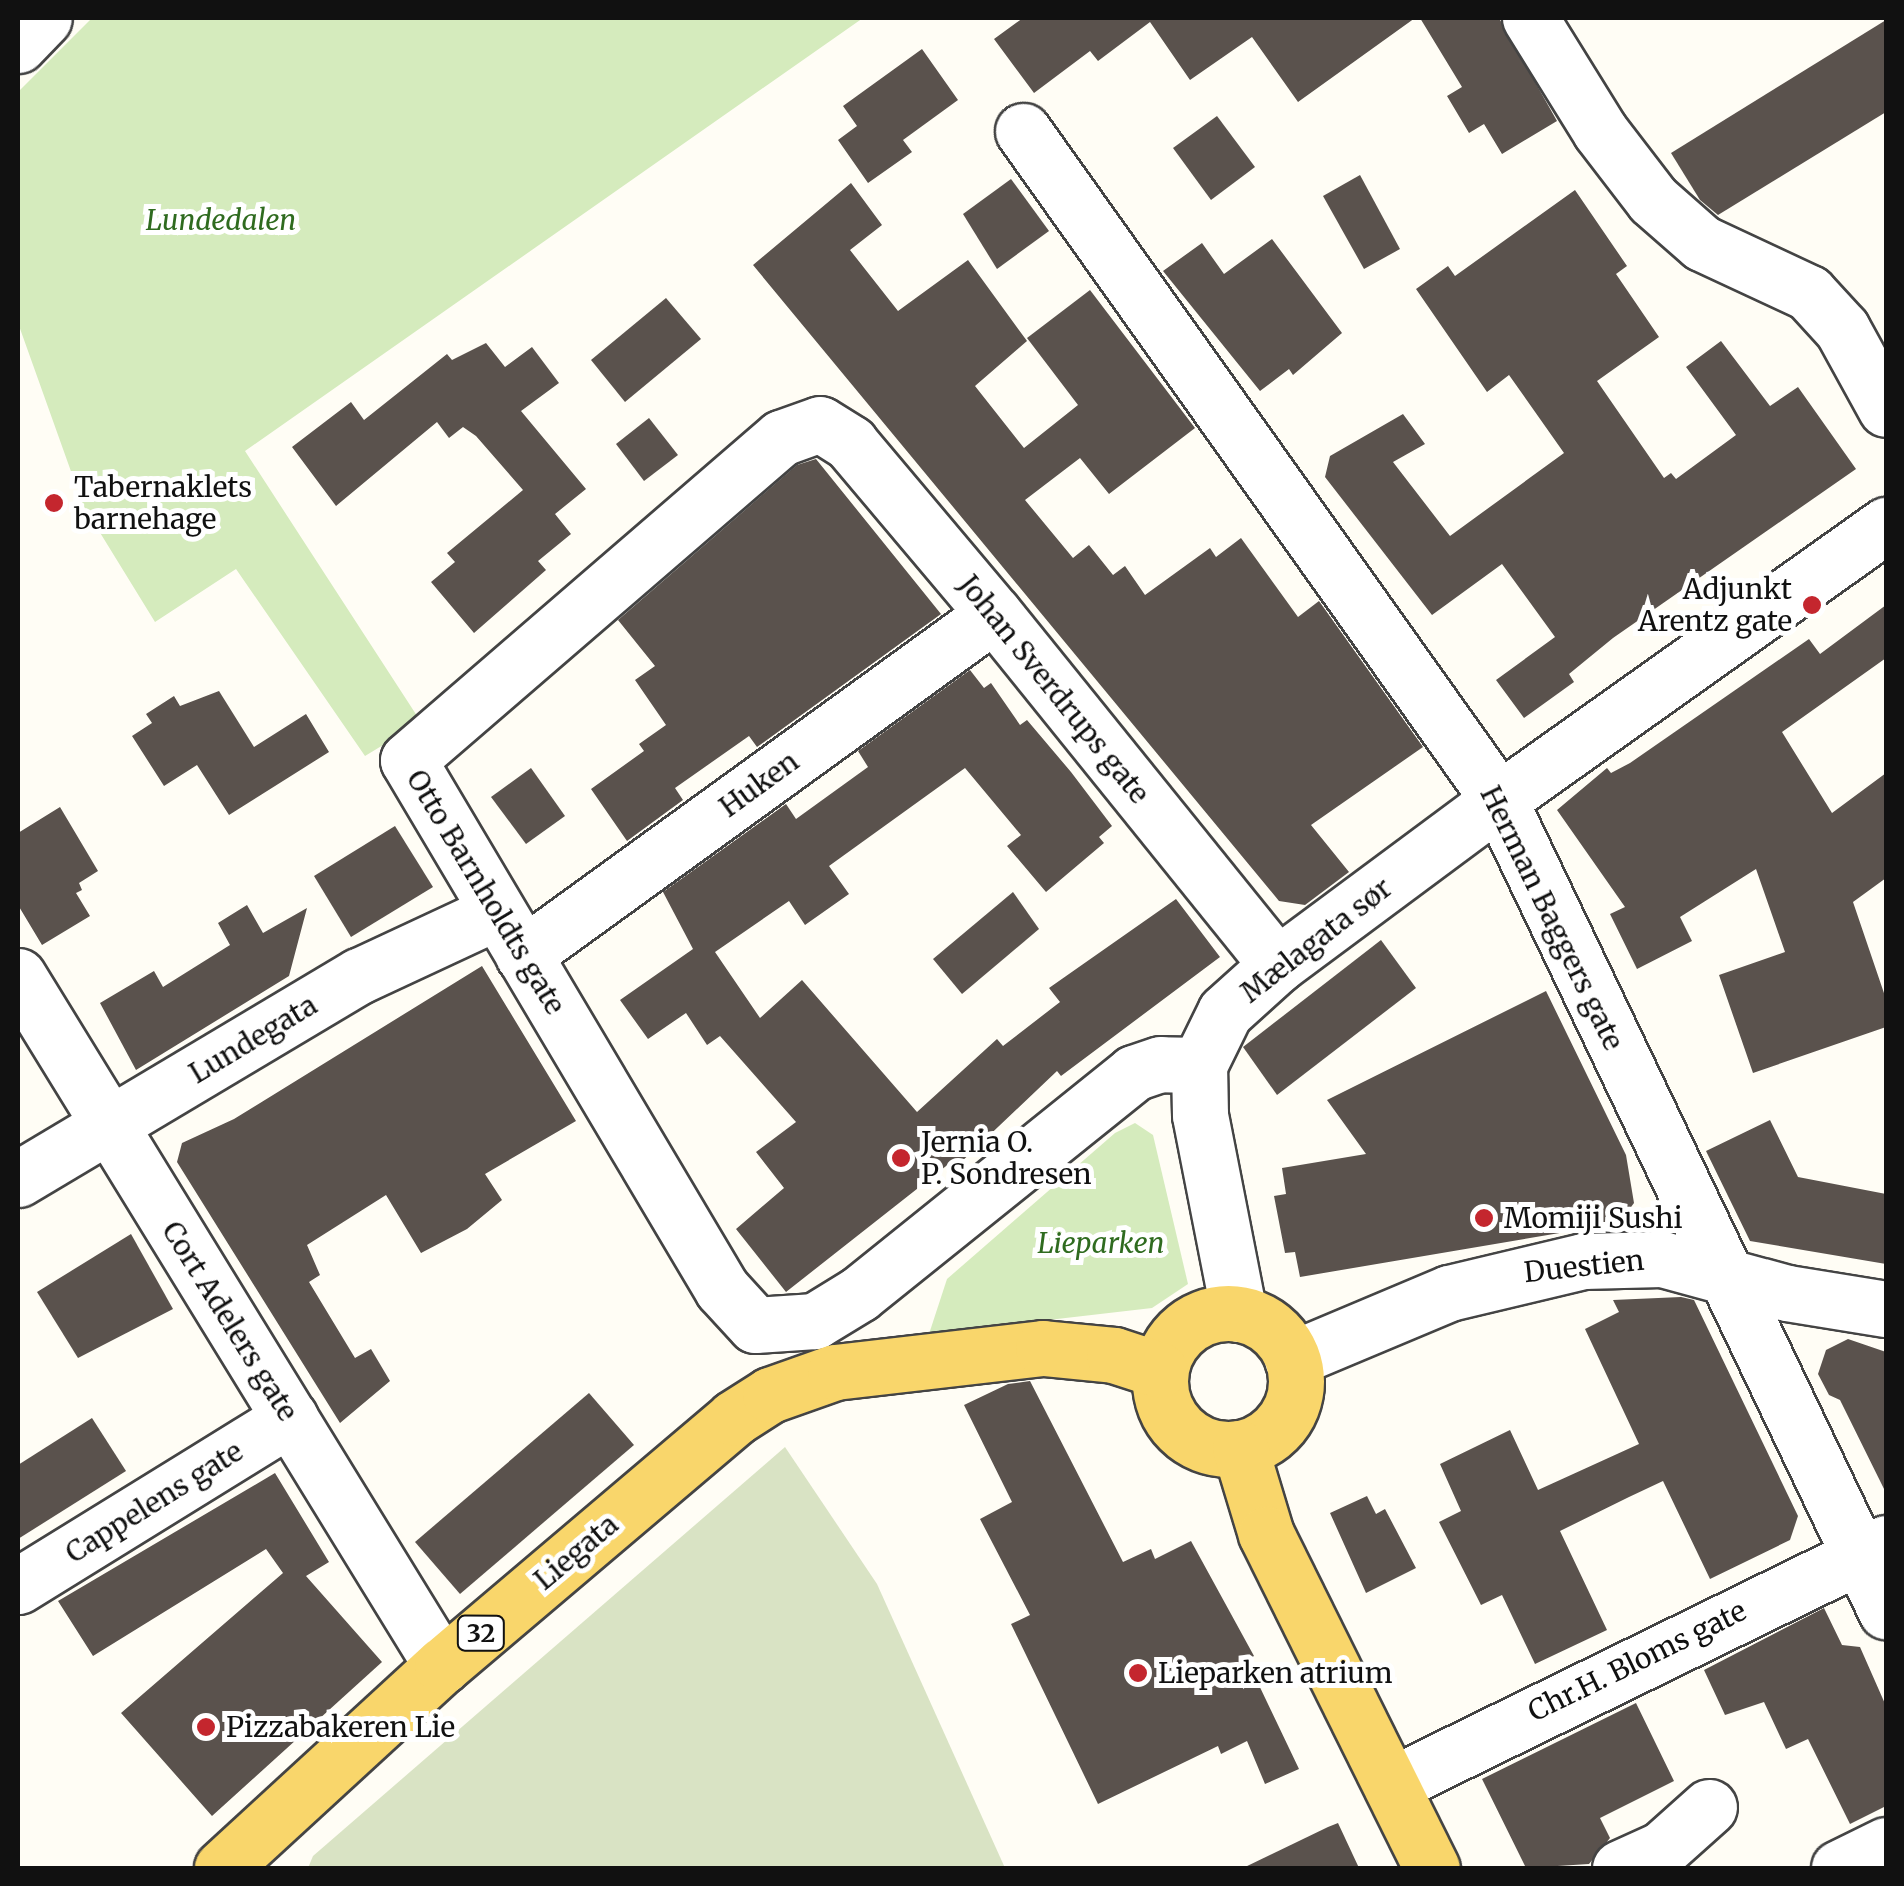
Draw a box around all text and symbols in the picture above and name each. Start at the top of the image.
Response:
park label: Lundedalen [146,203,296,237]
place label: Tabernaklets barnehage [74,470,252,536]
marker: Tabernaklets barnehage [43,492,65,514]
street label: Johan Sverdrups gate [952,568,1156,810]
place label: Adjunkt Arentz gate [1638,572,1792,638]
marker: Adjunkt Arentz gate [1801,594,1823,616]
street label: Huken [713,744,805,824]
street label: Otto Barnholdts gate [400,764,572,1020]
street label: Herman Baggers gate [1473,781,1631,1055]
street label: Mælagata sør [1234,871,1398,1009]
street label: Lundegata [183,988,323,1090]
place label: Jernia O. P. Sondresen [921,1125,1092,1191]
marker: Jernia O. P. Sondresen [890,1147,912,1169]
place label: Momiji Sushi [1504,1201,1683,1235]
marker: Momiji Sushi [1473,1207,1495,1229]
street label: Cort Adelers gate [155,1215,305,1427]
park label: Lieparken [1038,1226,1164,1260]
street label: Duestien [1522,1243,1646,1289]
street label: Cappelens gate [59,1434,249,1570]
street label: Liegata [527,1507,625,1597]
street label: Chr.H. Bloms gate [1523,1594,1751,1728]
road number: 32 [456,1613,506,1653]
place label: Lieparken atrium [1158,1656,1392,1690]
marker: Lieparken atrium [1127,1662,1149,1684]
place label: Pizzabakeren Lie [226,1710,455,1744]
marker: Pizzabakeren Lie [195,1716,217,1738]

